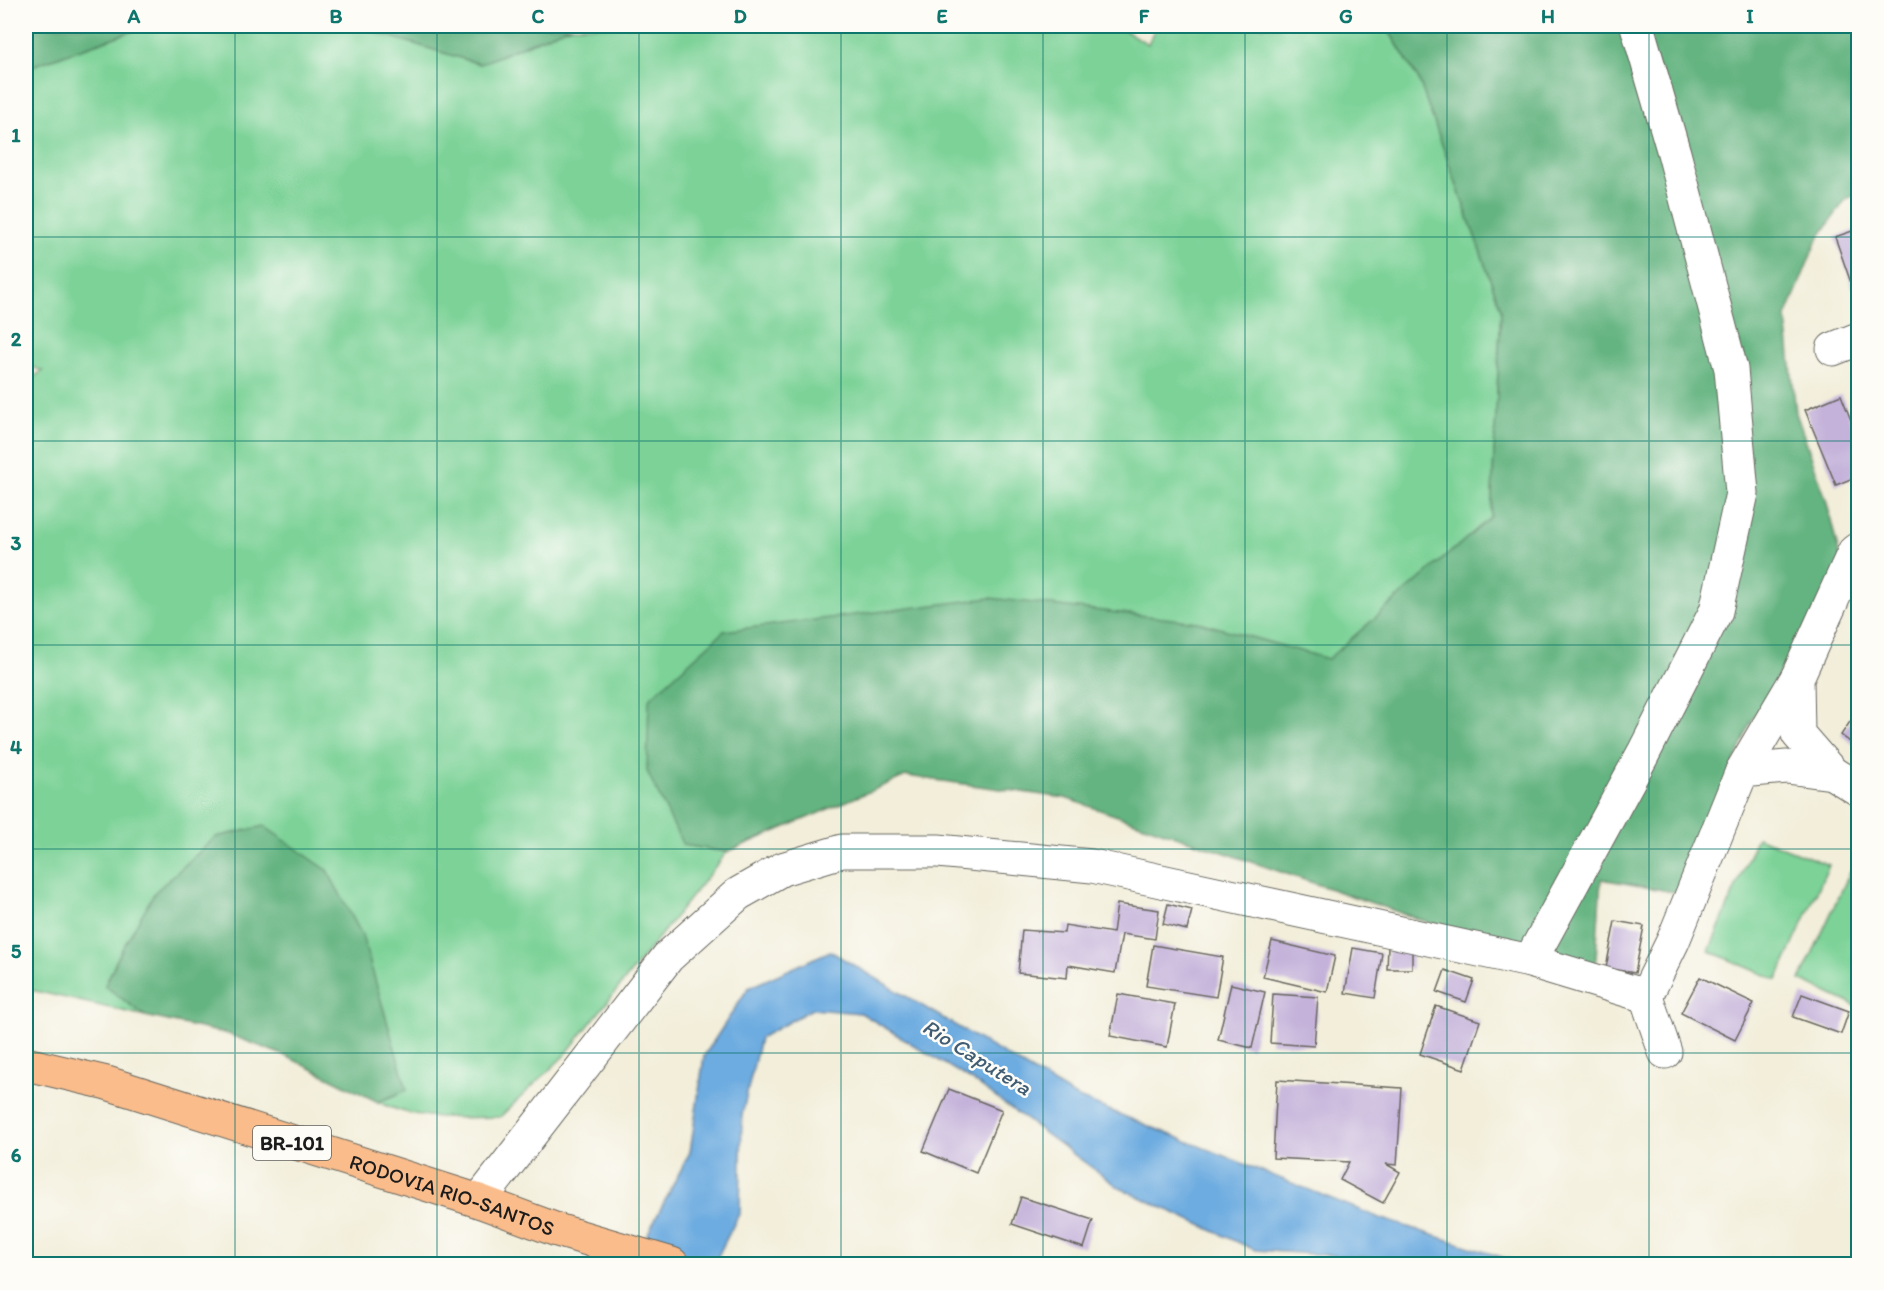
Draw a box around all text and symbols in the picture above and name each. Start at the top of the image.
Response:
text: A [127,4,141,28]
text: B [330,4,343,28]
text: C [532,4,545,28]
text: D [733,4,747,28]
text: E [936,4,948,28]
text: F [1139,4,1150,28]
text: G [1339,4,1353,28]
text: H [1541,4,1555,28]
text: I [1746,4,1754,28]
text: 1 [11,123,21,147]
text: 2 [11,327,22,351]
text: 3 [11,531,22,555]
text: 4 [10,735,22,759]
text: 5 [11,939,22,963]
water label: Rio Caputera [918,1013,1037,1101]
road number: BR-101 [253,1126,331,1160]
text: 6 [11,1143,22,1167]
street label: RODOVIA RIO-SANTOS [347,1148,558,1241]

